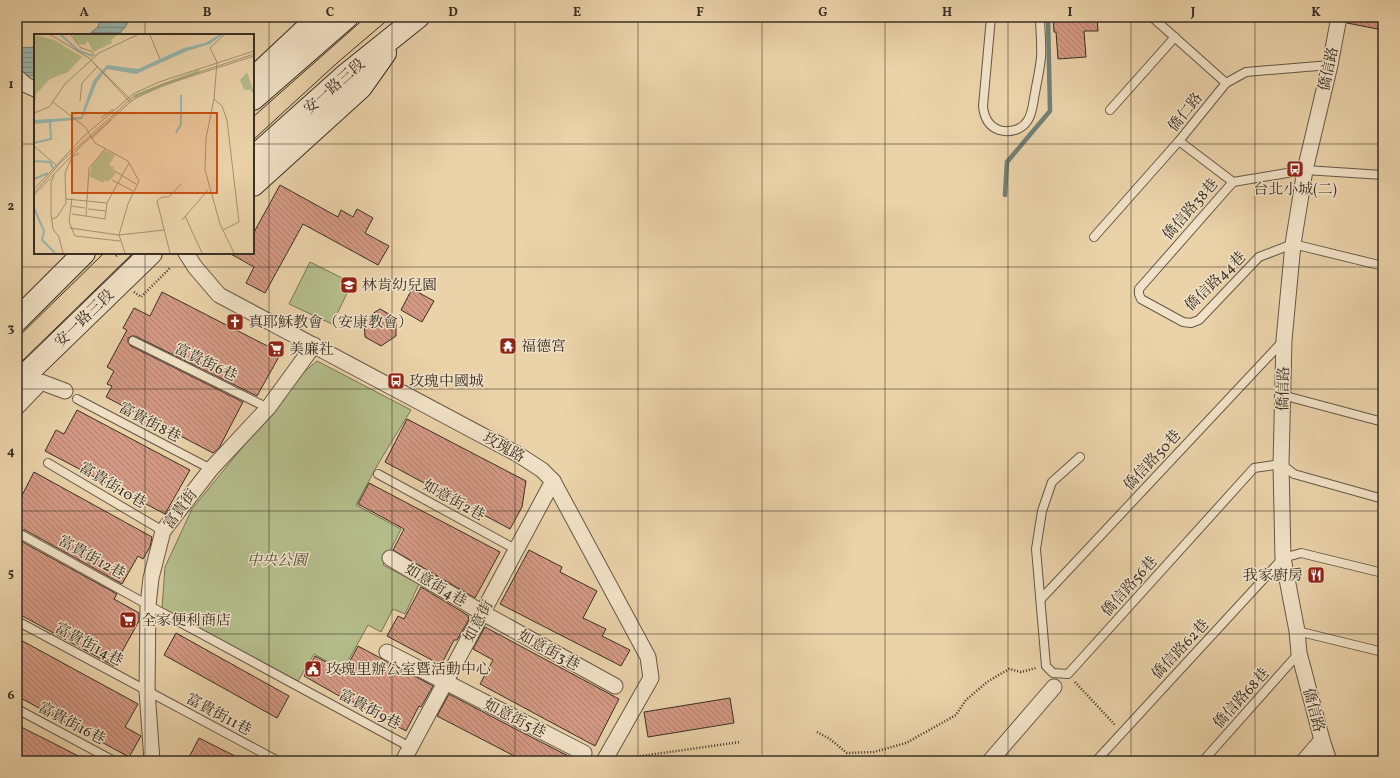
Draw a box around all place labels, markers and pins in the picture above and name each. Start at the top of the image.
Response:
bus stop icon: 台北小城(二) [1285,159,1305,179]
place label: 台北小城(二) [1253,180,1337,201]
school or university icon: 林肯幼兒園 [339,275,359,295]
place label: 林肯幼兒園 [362,276,437,297]
church icon: 真耶穌教會（安康教會） [225,312,245,332]
place label: 真耶穌教會（安康教會） [248,313,413,334]
temple icon: 福德宮 [498,336,518,356]
place label: 福德宮 [521,337,566,358]
supermarket icon: 美廉社 [266,339,286,359]
place label: 美廉社 [289,340,334,361]
bus stop icon: 玫瑰中國城 [386,371,406,391]
place label: 玫瑰中國城 [409,372,484,393]
restaurant icon: 我家廚房 [1306,565,1326,585]
place label: 我家廚房 [1243,566,1303,587]
supermarket icon: 全家便利商店 [118,610,138,630]
place label: 全家便利商店 [141,611,231,632]
public building icon: 玫瑰里辦公室暨活動中心 [303,659,323,679]
place label: 玫瑰里辦公室暨活動中心 [326,660,491,681]

